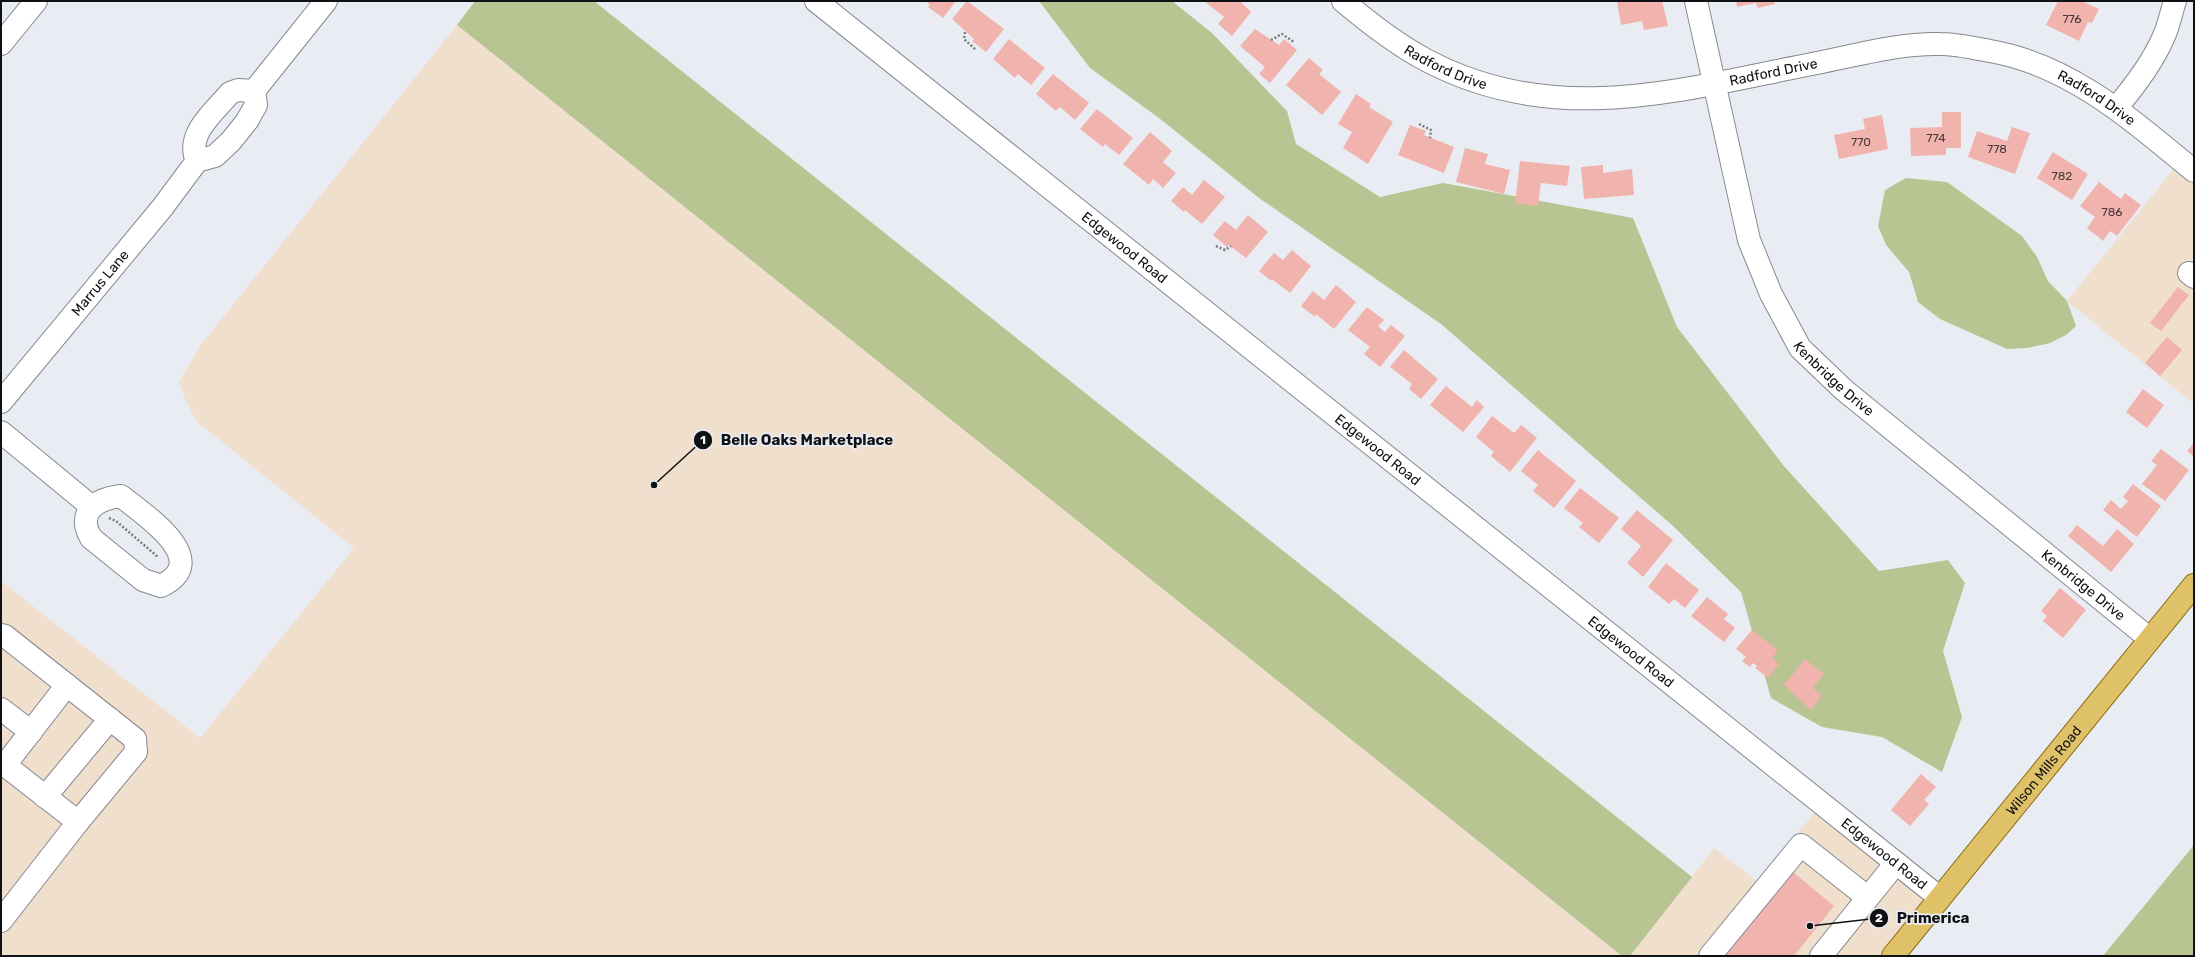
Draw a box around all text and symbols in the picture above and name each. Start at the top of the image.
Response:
house number: 776 [2062,12,2082,26]
street label: Radford Drive [1401,41,1489,93]
street label: Radford Drive [1728,55,1819,89]
street label: Radford Drive [2055,66,2139,129]
house number: 774 [1926,131,1946,145]
house number: 770 [1851,135,1871,149]
house number: 778 [1987,142,2007,156]
house number: 782 [2052,169,2072,183]
house number: 786 [2101,205,2123,219]
street label: Edgewood Road [1078,208,1171,287]
street label: Marrus Lane [68,246,132,319]
street label: Kenbridge Drive [1790,339,1878,420]
street label: Edgewood Road [1332,410,1424,489]
callout: Belle Oaks Marketplace [693,426,902,453]
text: Belle Oaks Marketplace [721,431,893,449]
text: 1 [700,433,706,447]
street label: Kenbridge Drive [2038,546,2129,624]
street label: Edgewood Road [1585,612,1678,691]
street label: Wilson Mills Road [2002,722,2085,819]
street label: Edgewood Road [1838,814,1931,893]
callout: Primerica [1869,904,1978,931]
text: Primerica [1897,909,1969,927]
text: 2 [1875,911,1883,925]

